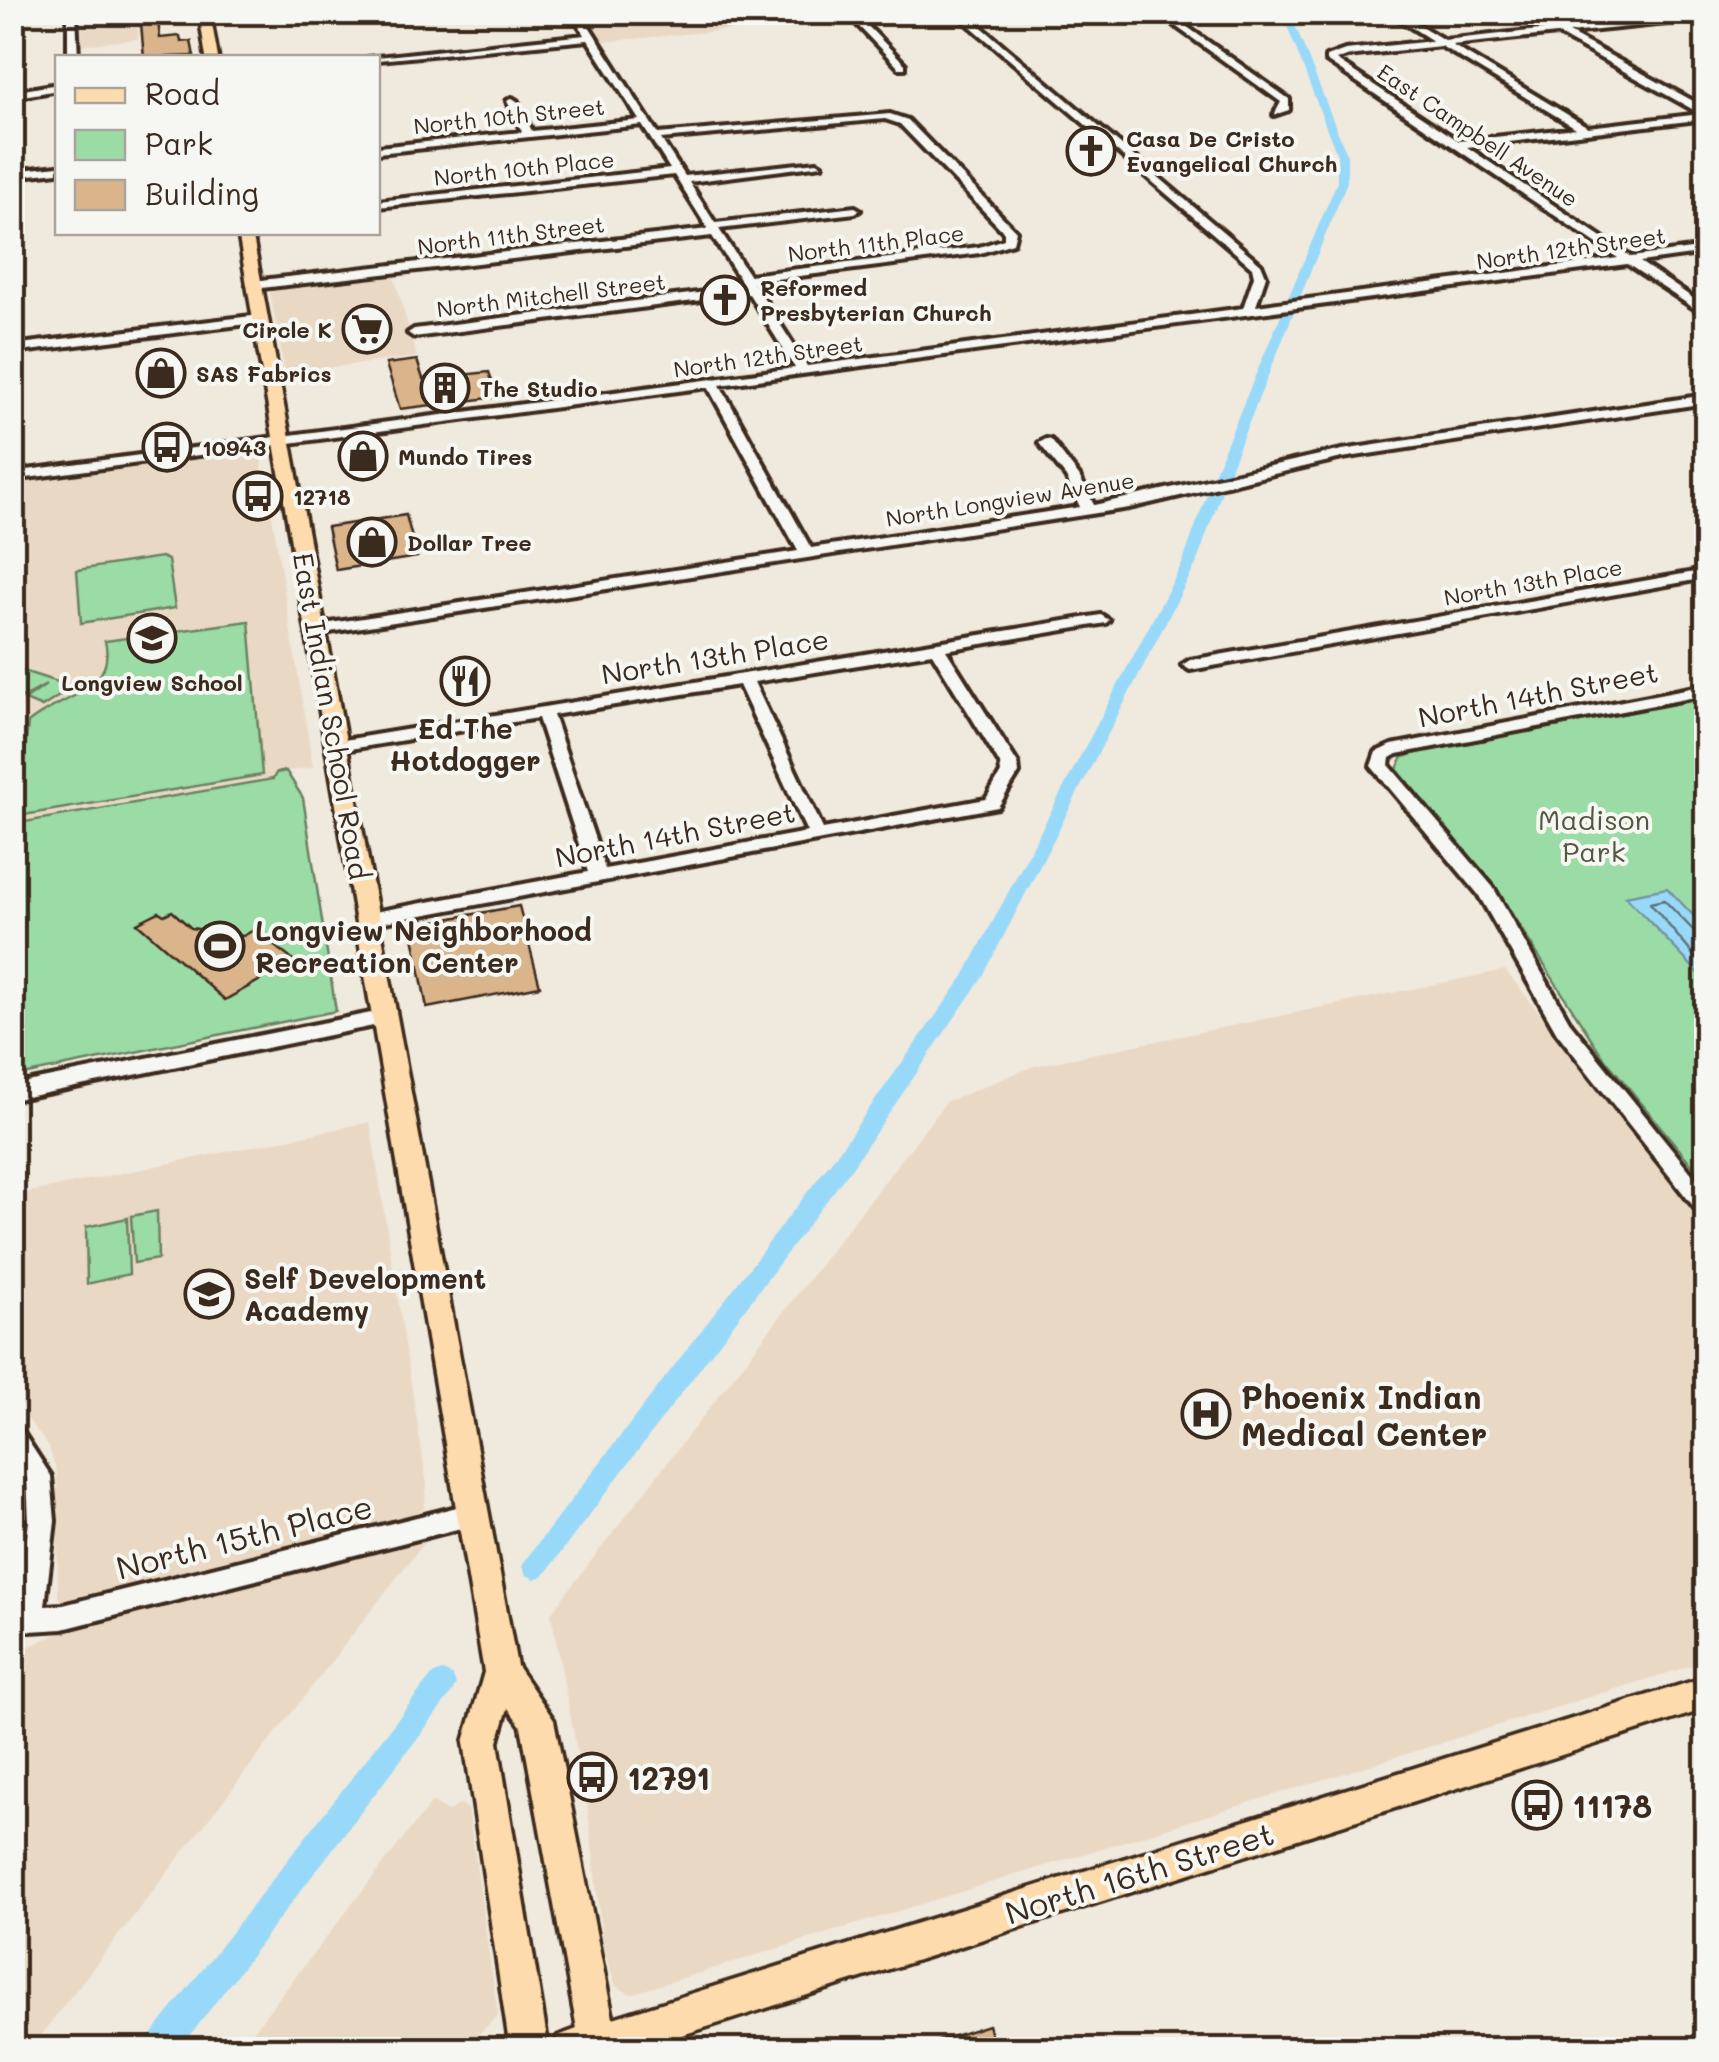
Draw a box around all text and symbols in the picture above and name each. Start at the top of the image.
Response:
legend [55,55,380,235]
street label: East Campbell Avenue [1372,57,1584,213]
text: Road [145,73,220,113]
street label: North 10th Street [412,92,606,140]
text: Park [145,123,213,163]
place label: Casa De Cristo Evangelical Church [1126,124,1337,178]
church icon: Casa De Cristo Evangelical Church [1065,125,1117,177]
street label: North 10th Place [432,144,616,192]
text: Building [145,173,259,213]
street label: North 11th Street [416,209,606,261]
street label: North 11th Place [786,218,966,268]
street label: North 12th Street [1475,220,1667,276]
street label: North Mitchell Street [435,267,667,323]
place label: Reformed Presbyterian Church [760,273,992,327]
church icon: Reformed Presbyterian Church [699,274,751,326]
supermarket icon: Circle K [341,303,393,355]
place label: Circle K [242,315,332,344]
street label: North 12th Street [672,328,864,384]
shop icon: SAS Fabrics [135,347,187,399]
place label: SAS Fabrics [196,359,332,388]
building icon: The Studio [419,362,471,414]
place label: The Studio [480,374,598,403]
bus stop icon: 10943 [141,421,193,473]
shop icon: Mundo Tires [337,430,389,482]
place label: 10943 [202,433,266,462]
place label: Mundo Tires [398,442,532,471]
street label: North Longview Avenue [884,465,1136,533]
bus stop icon: 12718 [232,470,284,522]
place label: 12718 [293,482,351,511]
shop icon: Dollar Tree [346,516,398,568]
place label: Dollar Tree [407,528,532,557]
street label: East Indian School Road [286,550,378,882]
street label: North 13th Place [1442,552,1624,612]
school or university icon: Longview School [126,612,178,664]
street label: North 13th Place [599,620,831,692]
street label: North 14th Street [1415,653,1661,735]
restaurant icon: Ed The Hotdogger [439,655,491,707]
place label: Longview School [61,668,243,697]
place label: Ed The Hotdogger [389,710,541,778]
street label: North 14th Street [552,793,798,875]
park label: Madison Park [1538,801,1650,869]
place label: Longview Neighborhood Recreation Center [255,912,592,980]
sports icon: Longview Neighborhood Recreation Center [194,920,246,972]
place label: Self Development Academy [244,1260,486,1329]
school or university icon: Self Development Academy [183,1268,235,1320]
place label: Phoenix Indian Medical Center [1241,1375,1487,1454]
hospital icon: Phoenix Indian Medical Center [1180,1388,1232,1440]
street label: North 15th Place [112,1484,376,1588]
bus stop icon: 12791 [566,1751,618,1803]
place label: 12791 [627,1756,710,1798]
bus stop icon: 11178 [1511,1779,1563,1831]
place label: 11178 [1572,1784,1652,1826]
street label: North 16th Street [1000,1811,1278,1933]

